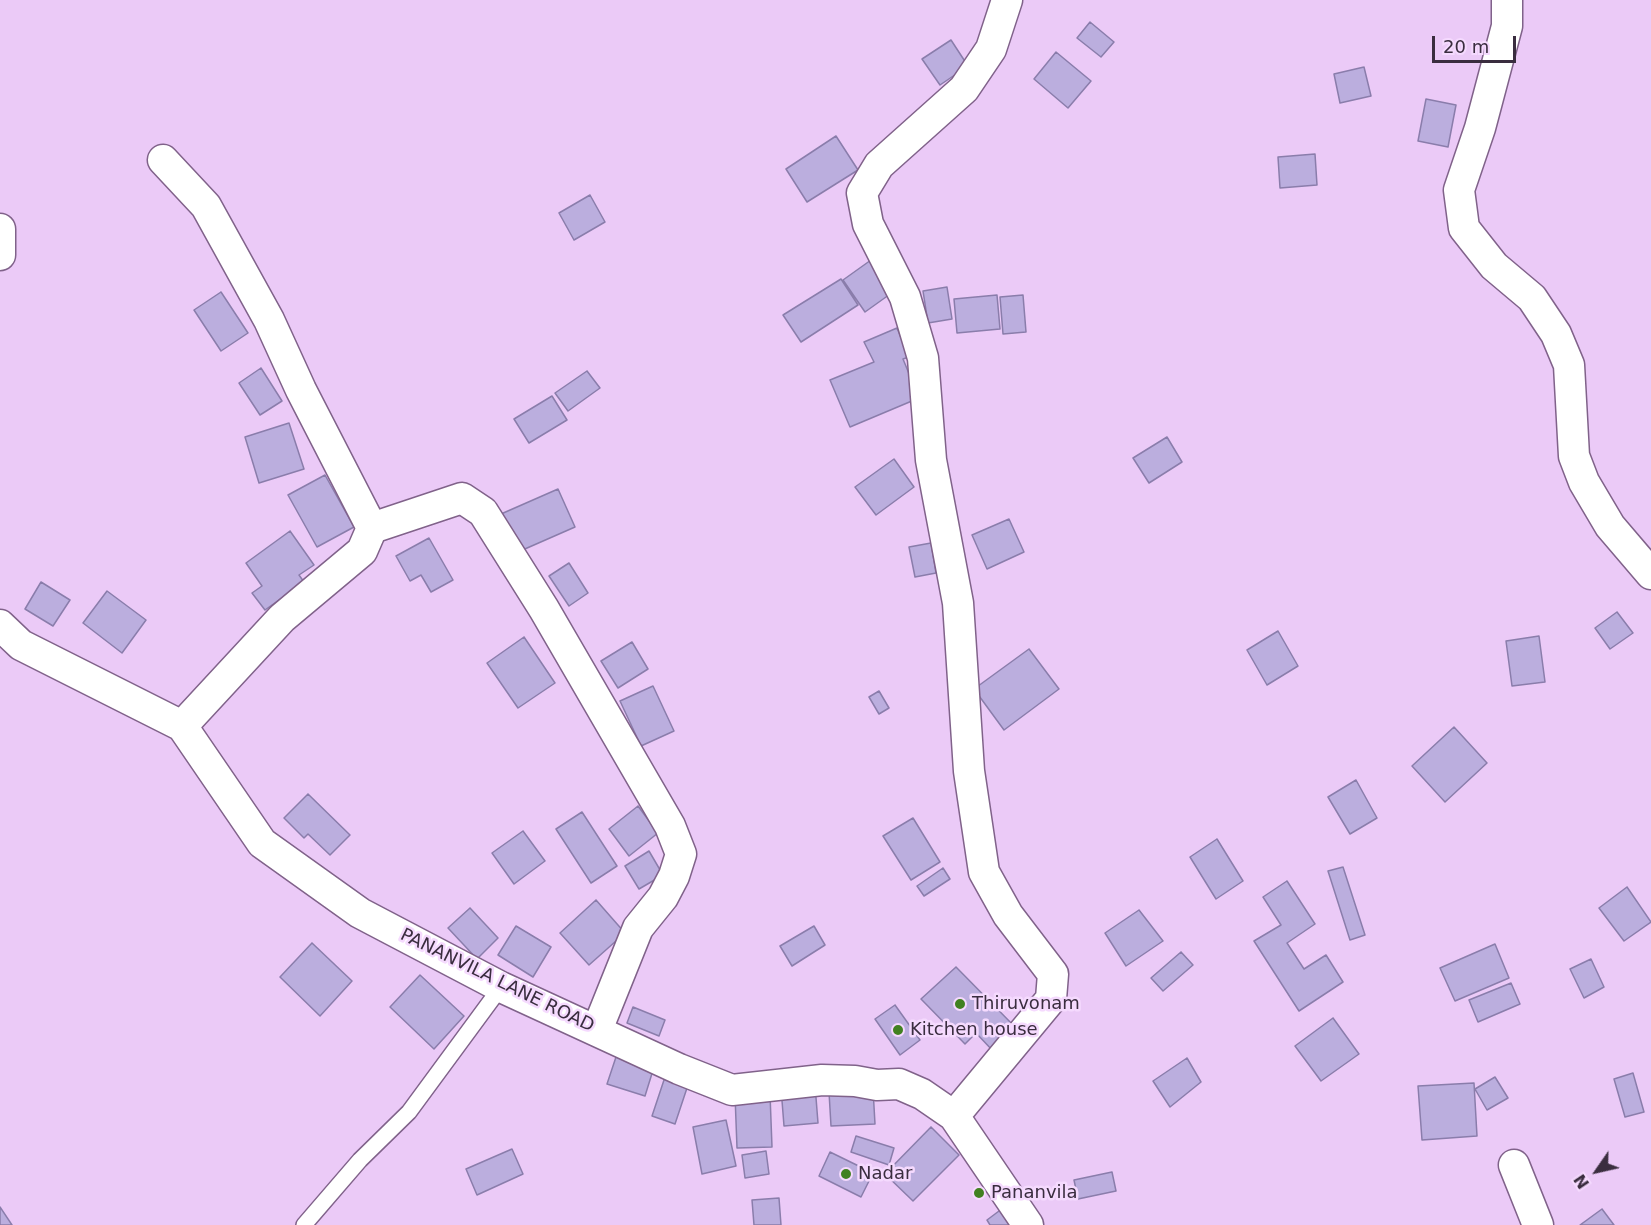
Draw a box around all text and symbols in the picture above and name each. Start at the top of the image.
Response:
scale bar [1435,24,1519,62]
text: 20 m [1443,36,1489,57]
street label: PANANVILA LANE ROAD [396,925,598,1037]
place label: Thiruvonam [972,993,1080,1015]
marker: Thiruvonam [953,997,967,1011]
place label: Kitchen house [910,1019,1038,1041]
marker: Kitchen house [891,1023,905,1037]
north arrow [1567,1141,1627,1201]
place label: Nadar [858,1163,912,1185]
marker: Nadar [839,1167,853,1181]
text: N [1570,1170,1593,1192]
place label: Pananvila [991,1182,1078,1204]
marker: Pananvila [972,1186,986,1200]

